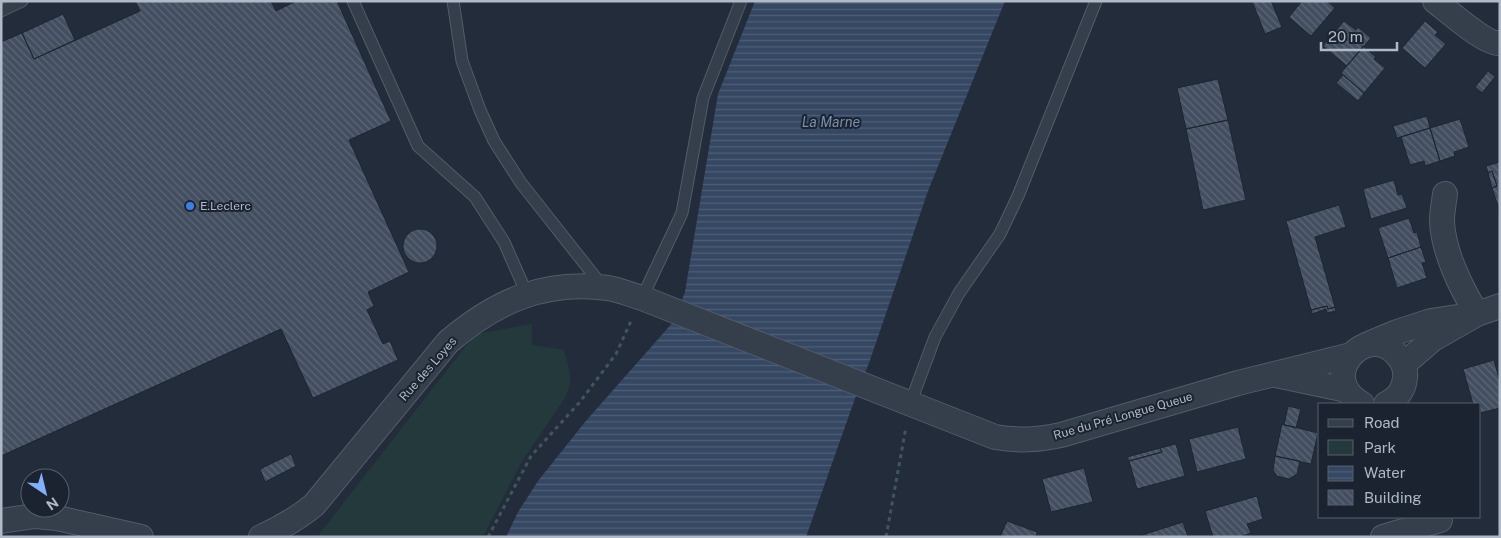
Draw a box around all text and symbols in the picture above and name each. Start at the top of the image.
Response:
scale bar [1321,20,1397,52]
text: 20 m [1328,28,1363,45]
water label: La Marne [802,114,861,130]
place label: E.Leclerc [200,199,251,213]
marker: E.Leclerc [184,200,196,212]
street label: Rue des Loyes [397,334,459,404]
street label: Rue du Pré Longue Queue [1052,389,1194,443]
legend [1318,403,1481,518]
text: Road [1364,414,1400,431]
text: Park [1364,439,1396,456]
text: Water [1364,464,1406,481]
north arrow [20,468,70,518]
text: Building [1364,489,1422,506]
text: N [43,494,62,513]

